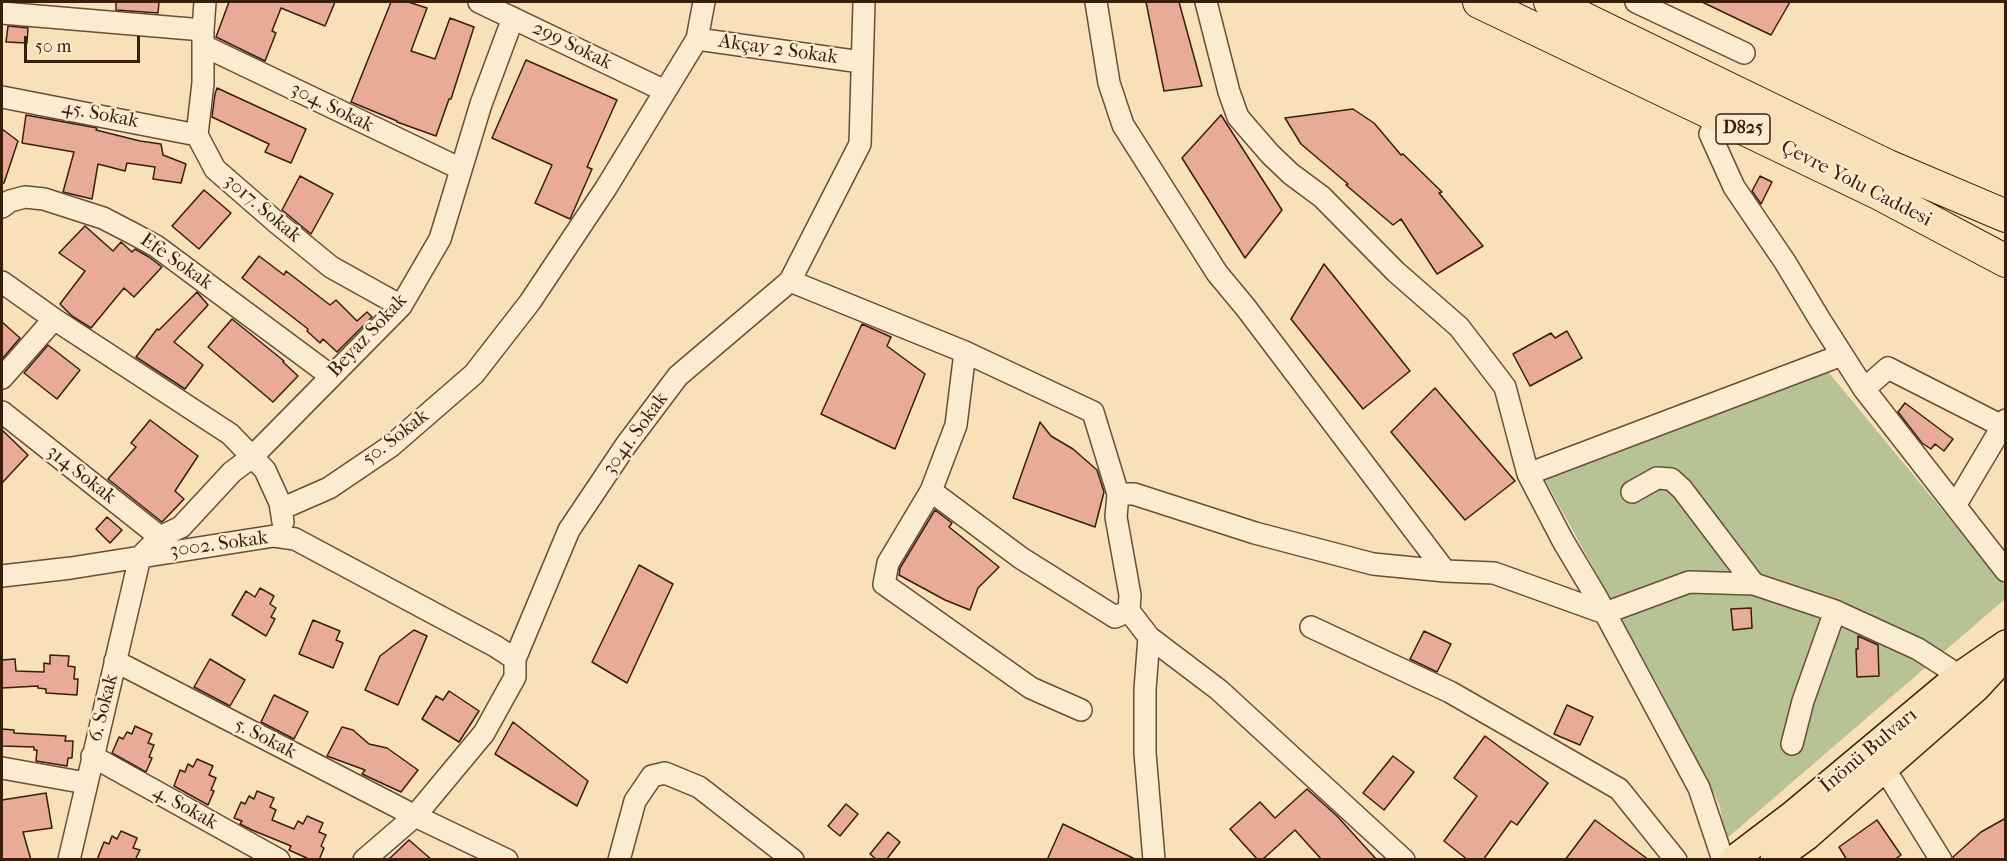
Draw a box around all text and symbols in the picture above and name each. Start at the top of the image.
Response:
street label: 299 Sokak [528,16,616,76]
scale bar [27,24,142,62]
street label: Akçay 2 Sokak [717,30,839,70]
text: 50 m [35,36,71,57]
street label: 304. Sokak [286,78,378,138]
street label: 45. Sokak [59,96,141,134]
road number: D825 [1716,114,1770,144]
street label: Çevre Yolu Caddesi [1777,136,1935,232]
street label: 3017. Sokak [218,170,306,248]
street label: Efe Sokak [135,228,217,296]
street label: Beyaz Sokak [323,289,413,383]
street label: 3041. Sokak [598,388,674,480]
street label: 50. Sokak [358,405,434,471]
street label: 314 Sokak [41,440,121,510]
street label: 3002. Sokak [168,526,270,564]
street label: 6. Sokak [84,672,124,744]
street label: İnönü Bulvarı [1816,703,1922,799]
street label: 5. Sokak [230,713,300,765]
street label: 4. Sokak [148,780,222,836]

